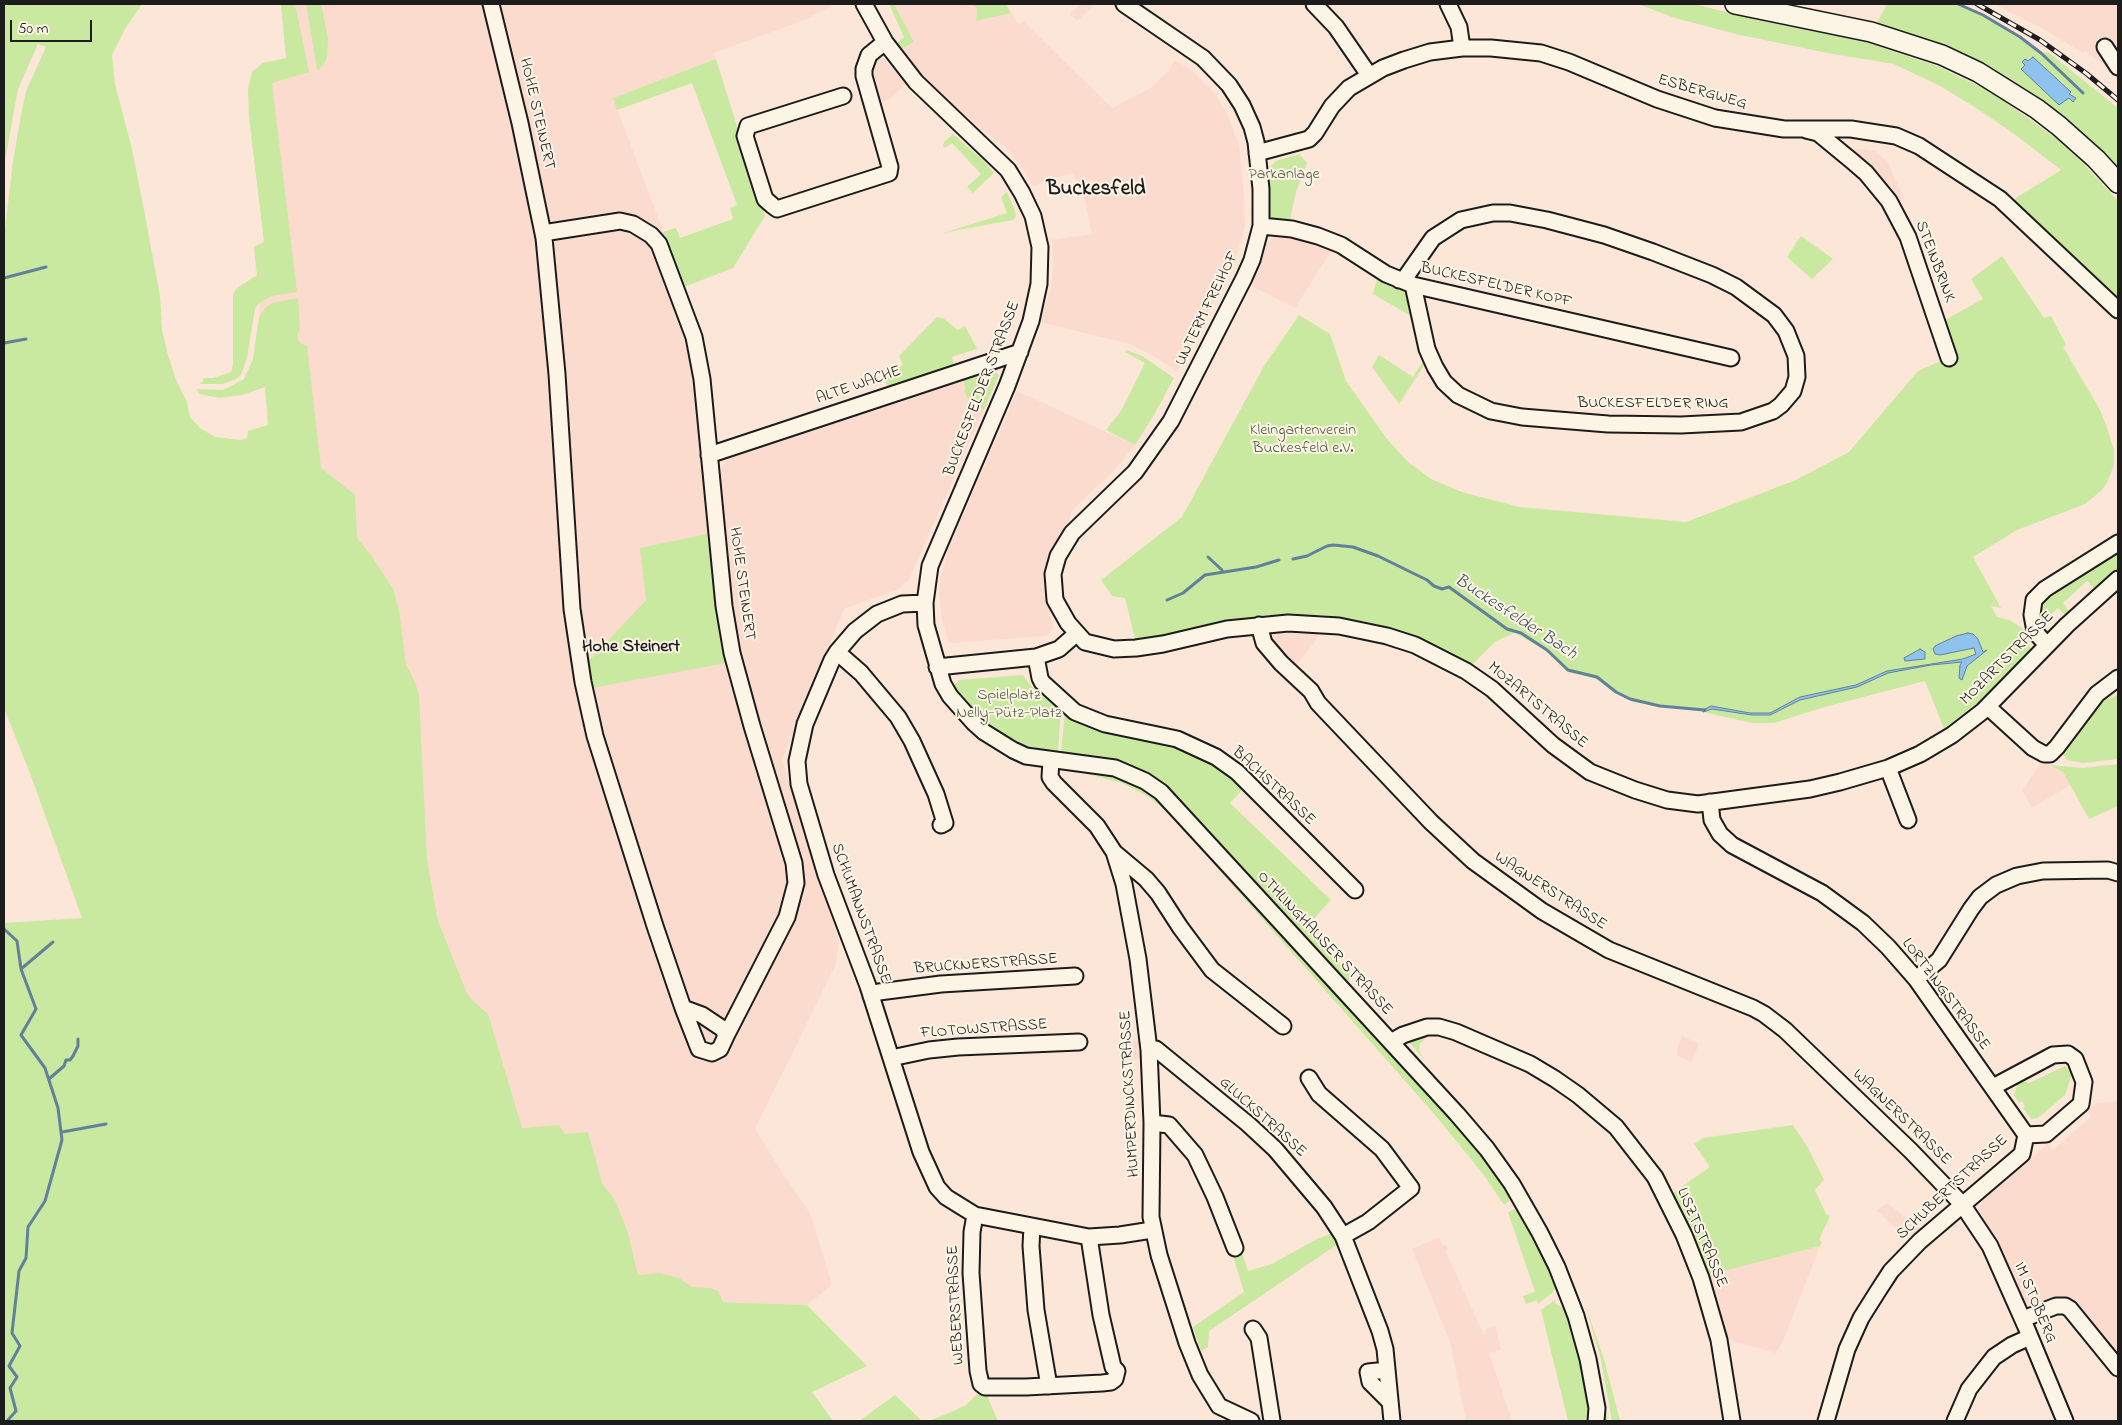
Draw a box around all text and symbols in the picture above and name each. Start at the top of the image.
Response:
scale bar [12,10,95,42]
text: 50 m [18,18,48,40]
street label: HOHE STEINERT [514,56,558,172]
street label: ESBERGWEG [1655,71,1749,115]
park label: Parkanlage [1248,165,1320,185]
district label: Buckesfeld [1046,178,1146,204]
street label: STEINBRINK [1910,219,1958,305]
street label: UNTERM FREIHOF [1172,249,1244,369]
street label: BUCKESFELDER KOPF [1419,259,1573,313]
street label: BUCKESFELDER STRASSE [941,299,1025,479]
street label: ALTE WACHE [814,362,904,410]
street label: BUCKESFELDER RING [1577,394,1729,414]
park label: Kleingartenverein Buckesfeld e.V. [1250,421,1356,459]
street label: HOHE STEINERT [724,526,758,642]
water label: Buckesfelder Bach [1450,570,1580,666]
street label: MOZARTSTRASSE [1957,608,2059,710]
district label: Hohe Steinert [582,637,680,659]
street label: MOZARTSTRASSE [1483,659,1591,753]
park label: Spielplatz Nelly-Pütz-Platz [956,686,1062,724]
street label: BACHSTRASSE [1227,743,1319,831]
street label: SCHUMANNSTRASSE [826,841,894,987]
street label: WAGNERSTRASSE [1490,849,1610,935]
street label: OTHLINGHAUSER STRASSE [1252,868,1396,1020]
street label: LORTZINGSTRASSE [1897,935,1993,1055]
street label: BRUCKNERSTRASSE [914,950,1058,980]
street label: HUMPERDINCKSTRASSE [1117,1010,1145,1178]
street label: FLOTOWSTRASSE [920,1016,1048,1044]
street label: WAGNERSTRASSE [1848,1066,1954,1170]
street label: GLUCKSTRASSE [1214,1074,1310,1162]
street label: SCHUBERTSTRASSE [1893,1131,2013,1245]
street label: LISZTSTRASSE [1671,1185,1731,1291]
street label: WEBERSTRASSE [944,1245,970,1365]
street label: IM STOBERG [2008,1260,2060,1346]

